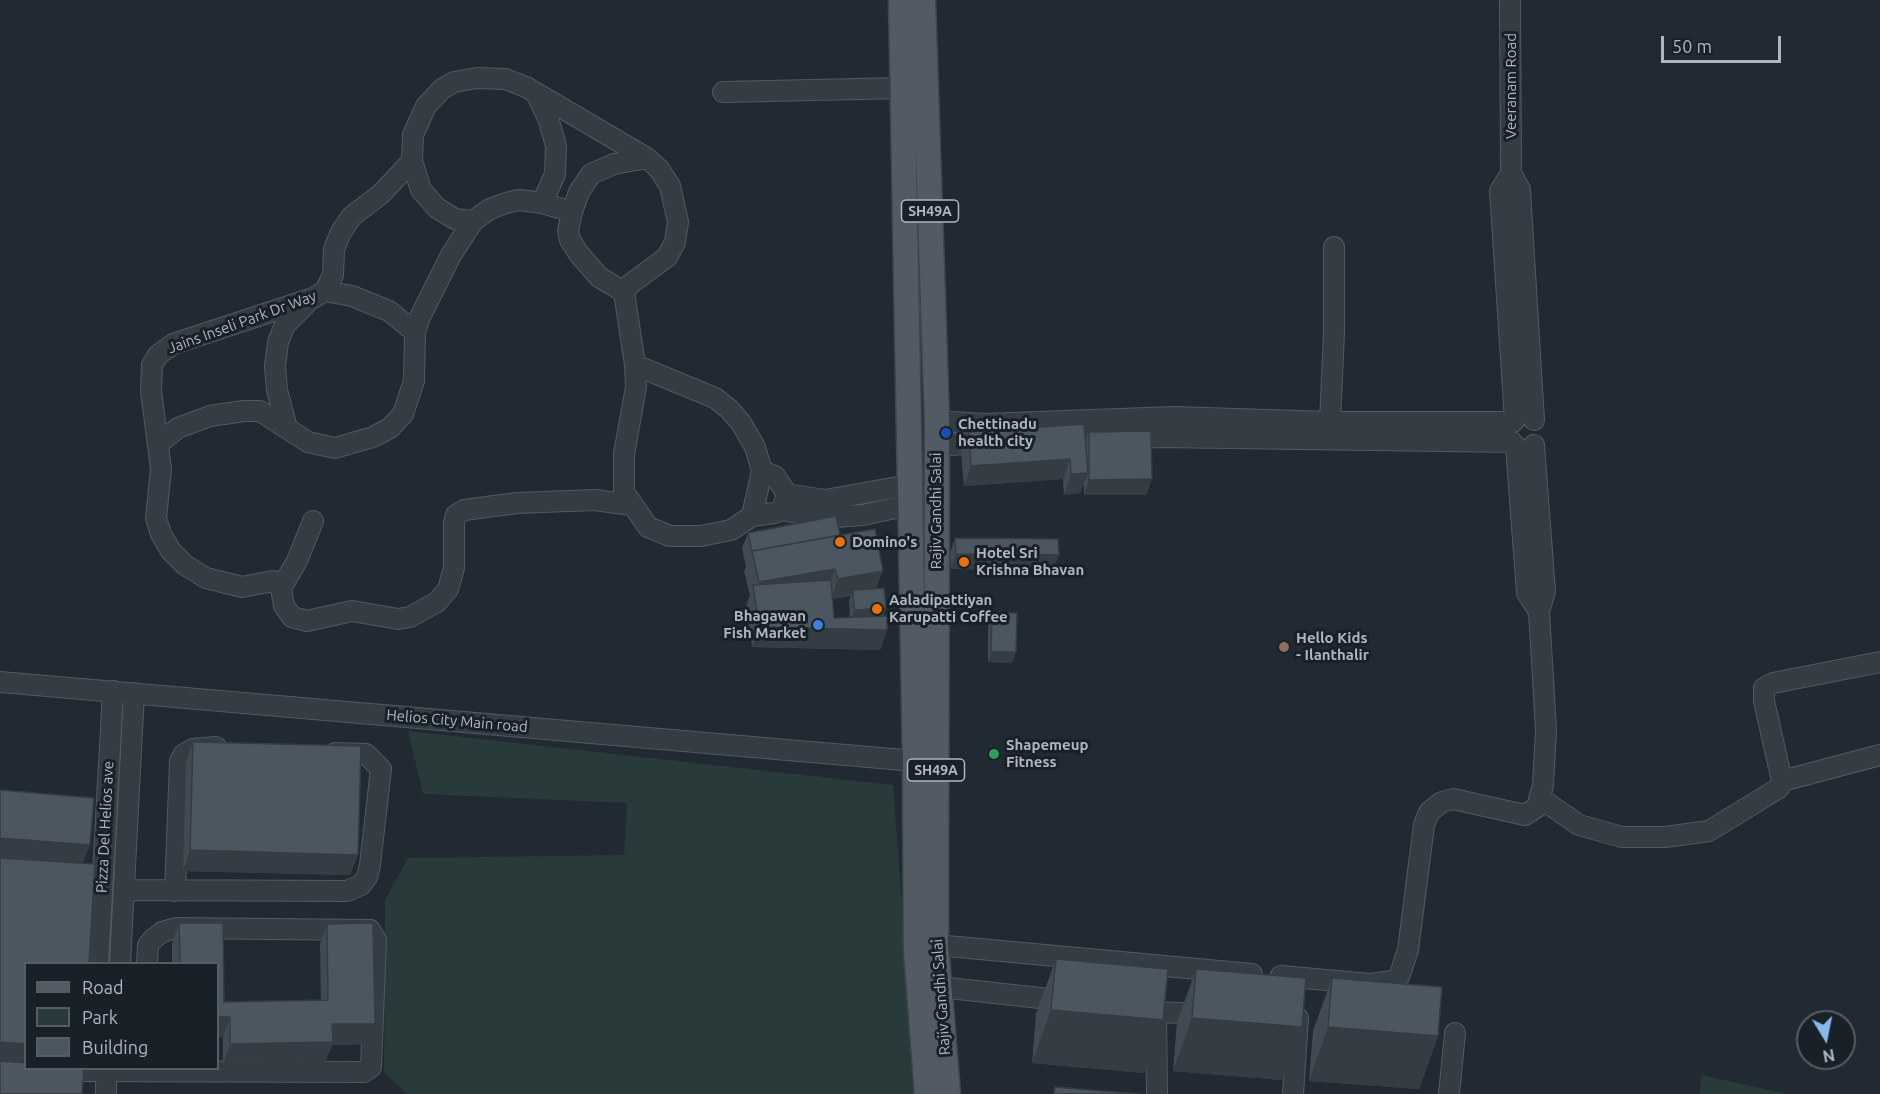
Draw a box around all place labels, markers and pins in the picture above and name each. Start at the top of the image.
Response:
place label: Chettinadu health city [958,415,1037,450]
marker: Chettinadu health city [939,426,953,440]
place label: Domino's [852,533,917,551]
marker: Domino's [833,535,847,549]
place label: Hotel Sri Krishna Bhavan [976,544,1084,579]
marker: Hotel Sri Krishna Bhavan [957,555,971,569]
place label: Aaladipattiyan Karupatti Coffee [889,591,1008,626]
marker: Aaladipattiyan Karupatti Coffee [870,602,884,616]
place label: Bhagawan Fish Market [723,607,806,642]
marker: Bhagawan Fish Market [811,618,825,632]
place label: Hello Kids - Ilanthalir [1296,629,1369,664]
marker: Hello Kids - Ilanthalir [1277,640,1291,654]
place label: Shapemeup Fitness [1006,736,1088,771]
marker: Shapemeup Fitness [987,747,1001,761]

